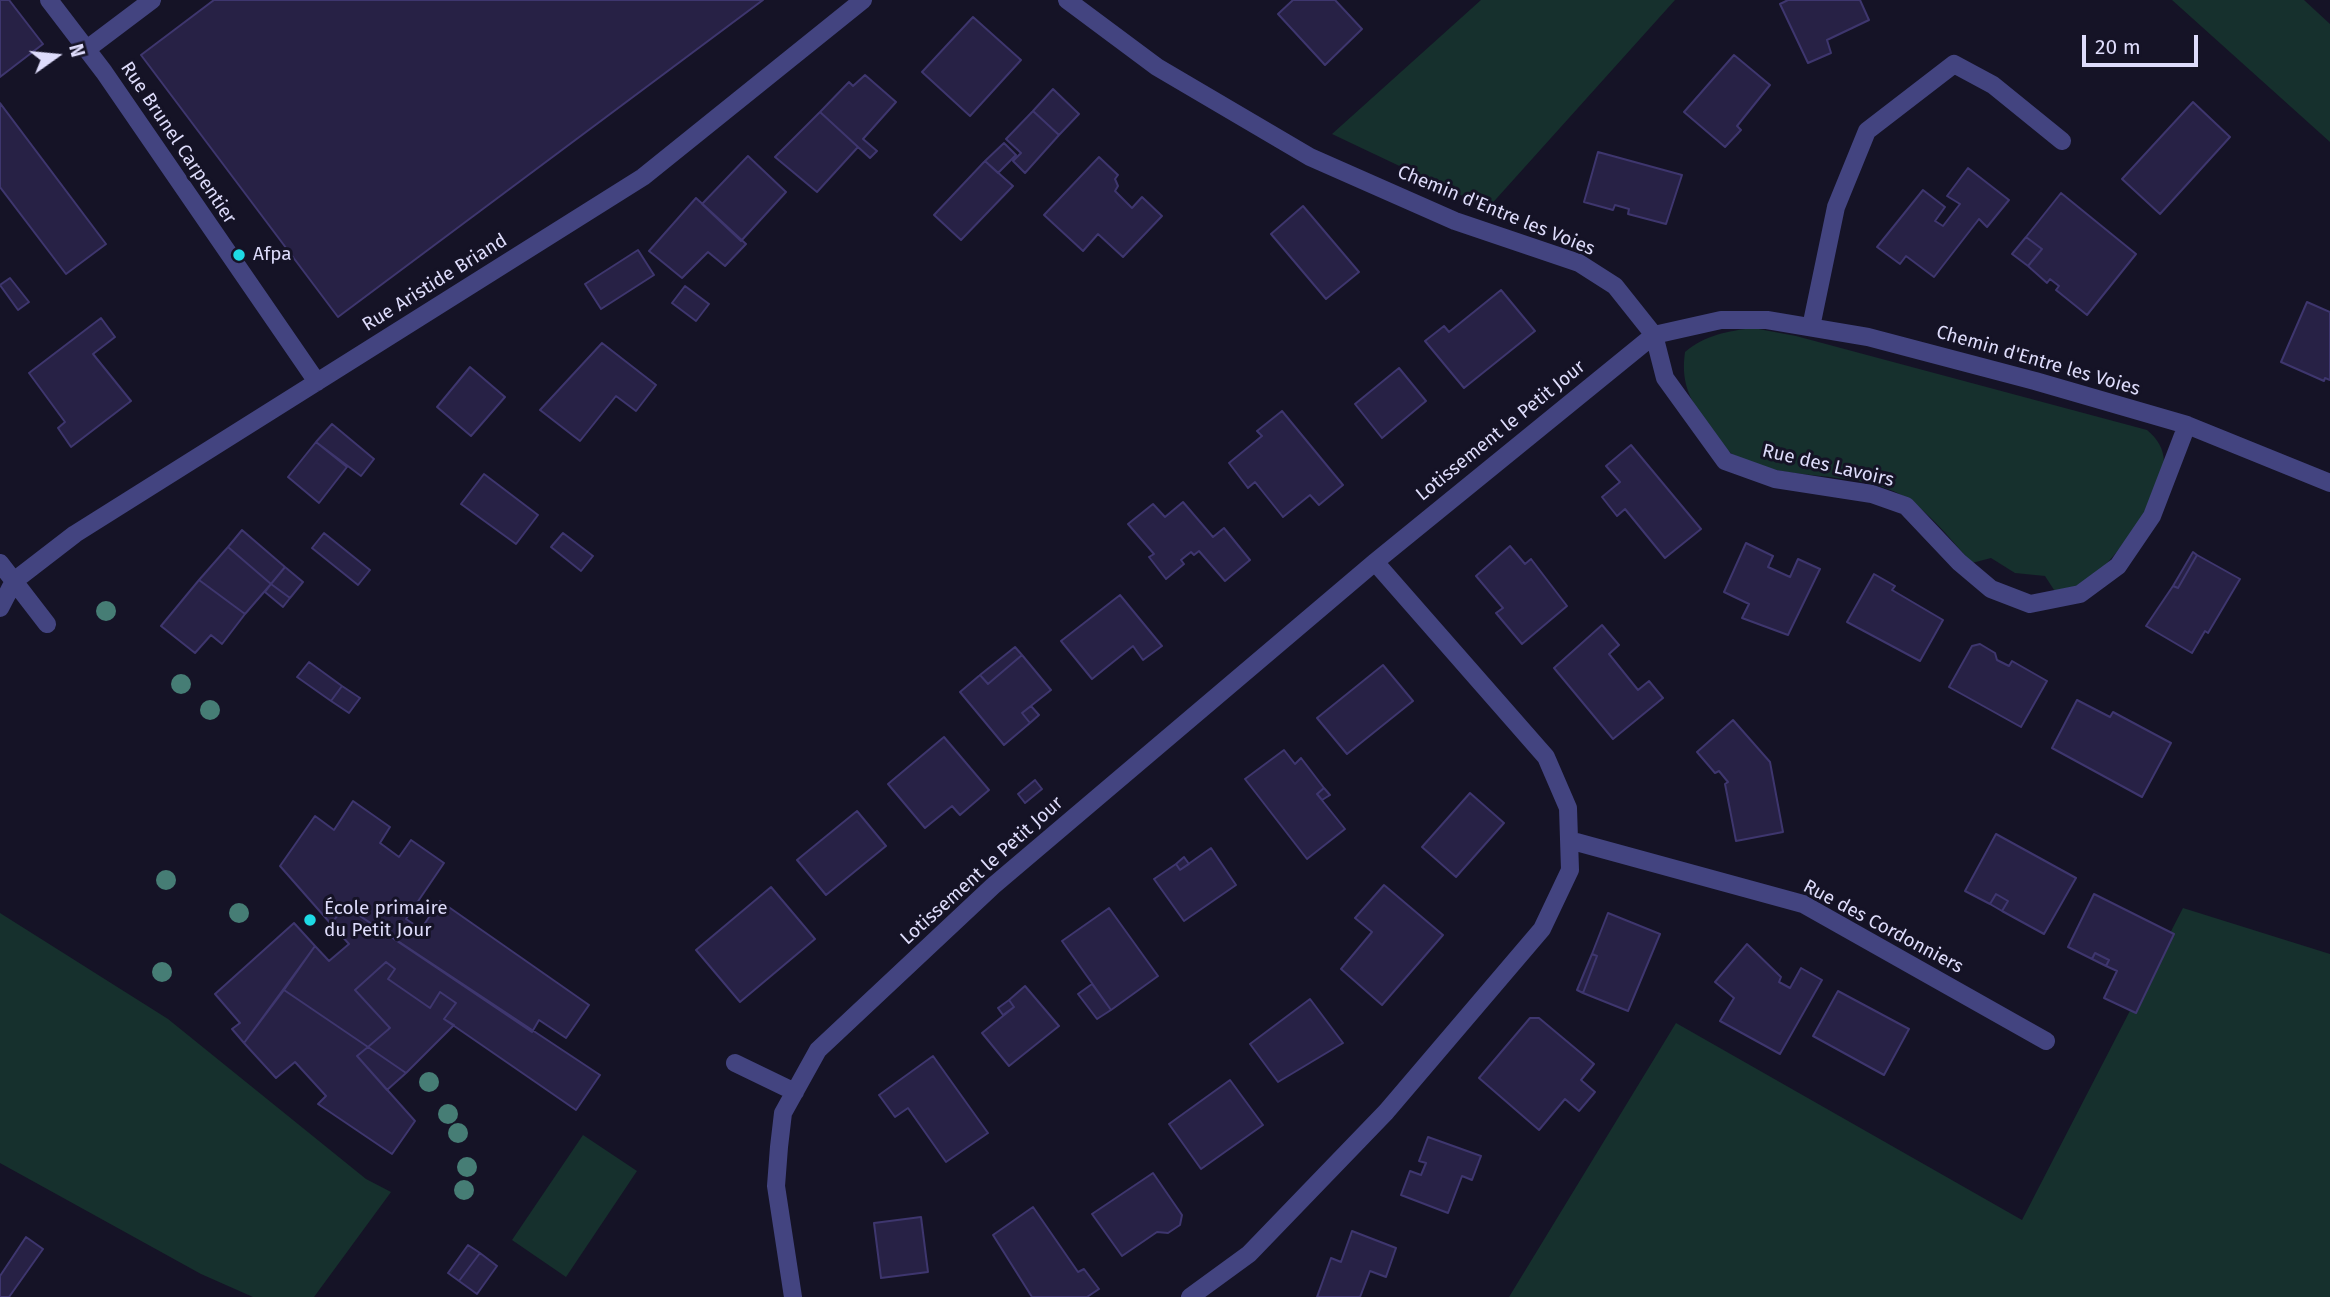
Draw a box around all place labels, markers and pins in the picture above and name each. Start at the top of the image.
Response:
place label: Afpa [253,244,292,266]
marker: Afpa [231,247,247,263]
place label: École primaire du Petit Jour [324,898,448,942]
marker: École primaire du Petit Jour [302,912,318,928]

